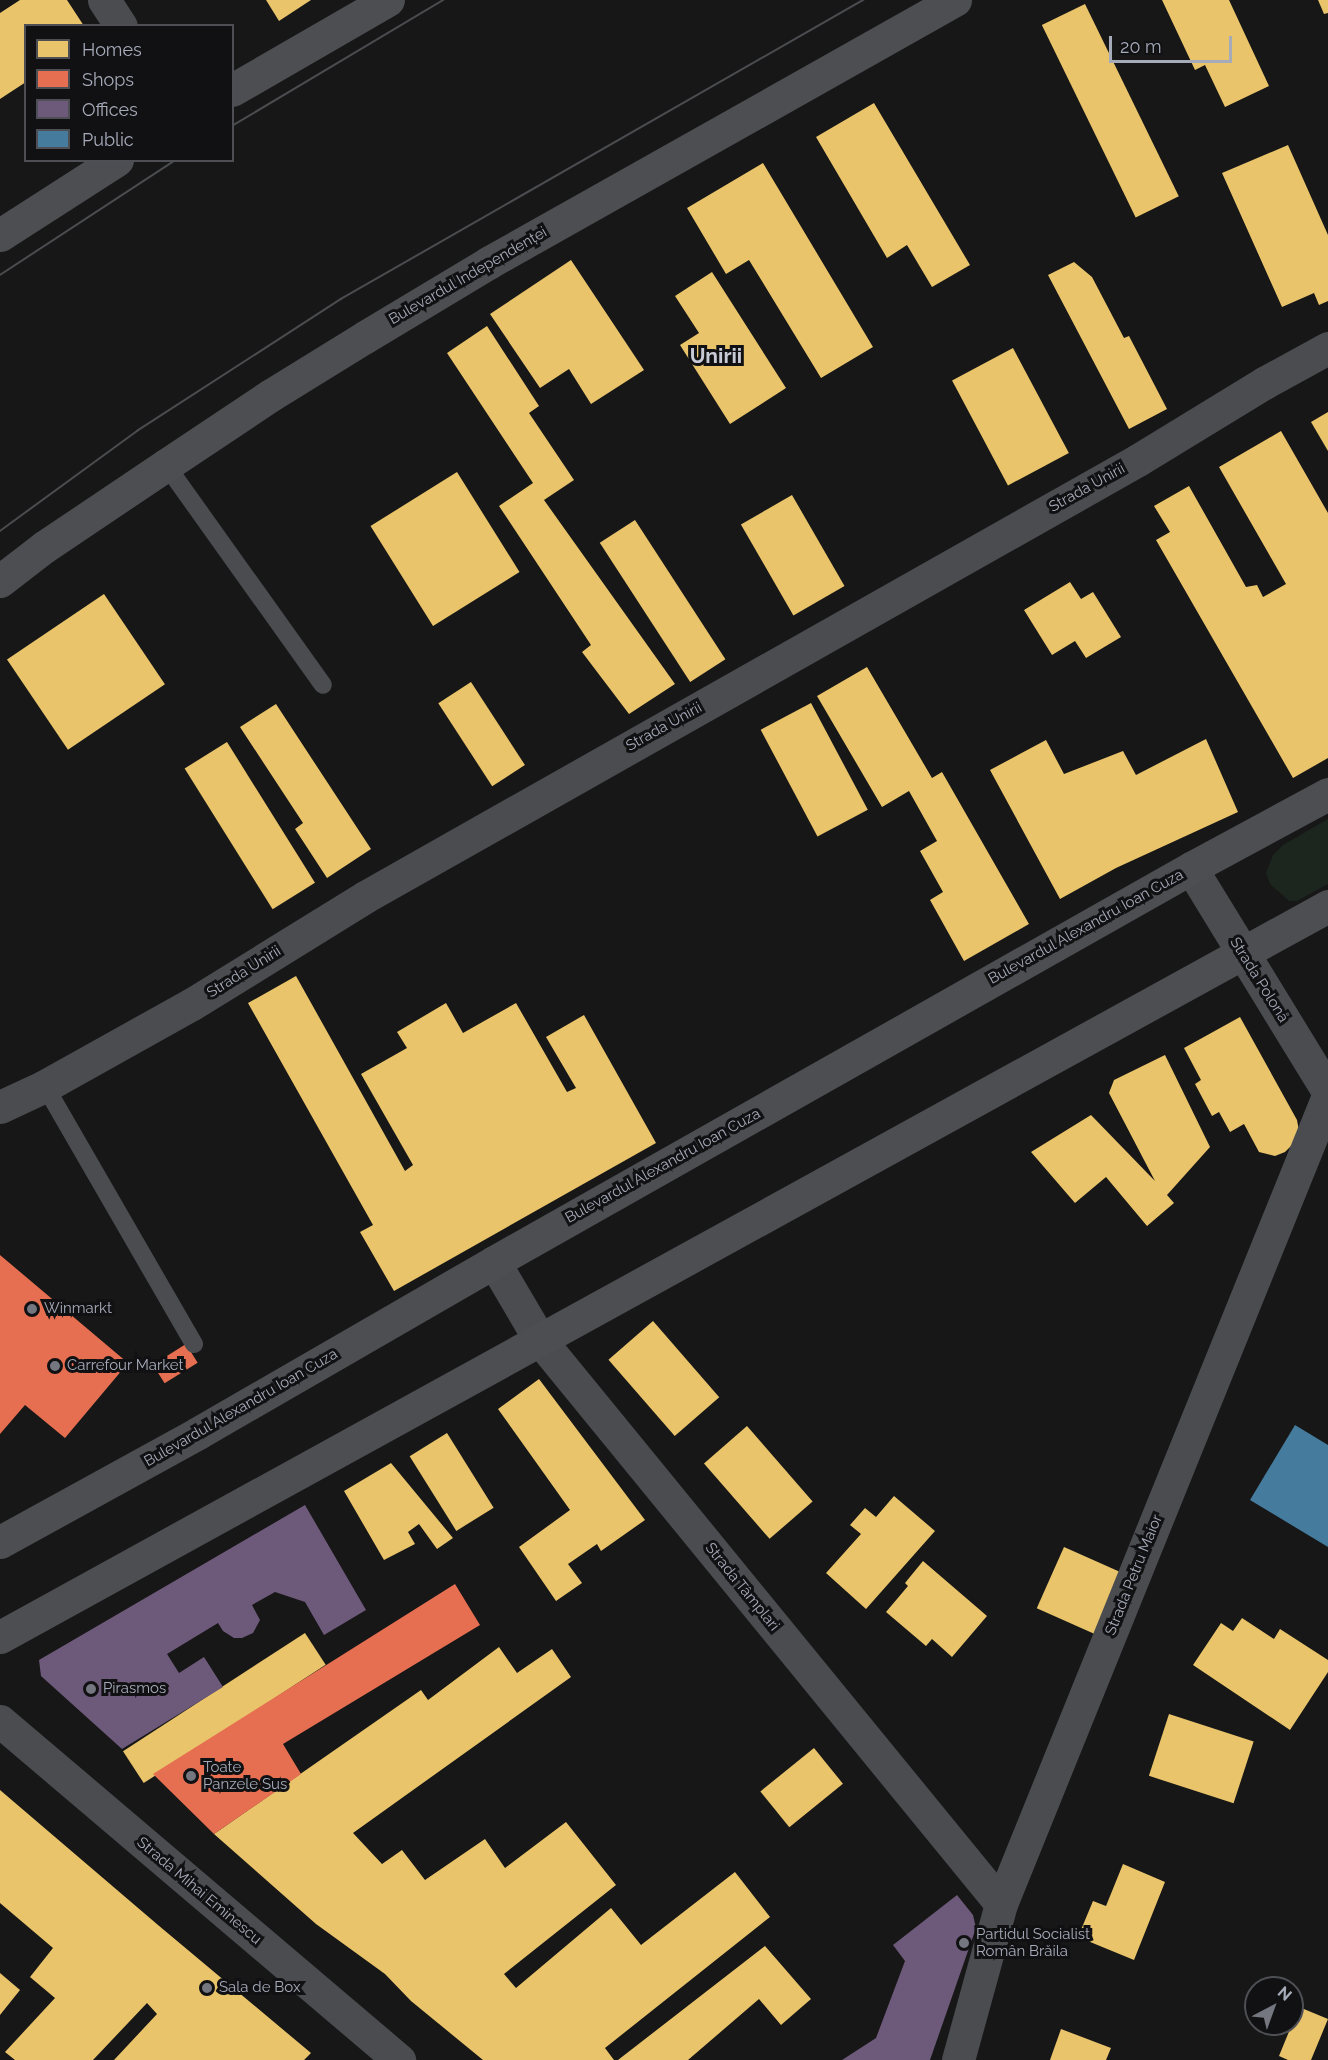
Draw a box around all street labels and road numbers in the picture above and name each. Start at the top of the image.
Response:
street label: Bulevardul Independenței [386,223,550,329]
street label: Strada Unirii [1046,460,1128,516]
street label: Strada Unirii [623,699,705,755]
street label: Bulevardul Alexandru Ioan Cuza [985,865,1187,989]
street label: Strada Polonă [1226,934,1292,1026]
street label: Strada Unirii [204,942,284,1002]
street label: Bulevardul Alexandru Ioan Cuza [562,1104,764,1228]
street label: Bulevardul Alexandru Ioan Cuza [141,1345,341,1471]
street label: Strada Petru Maior [1102,1512,1166,1638]
street label: Strada Tâmplari [701,1539,783,1635]
street label: Strada Mihai Eminescu [133,1834,265,1948]

